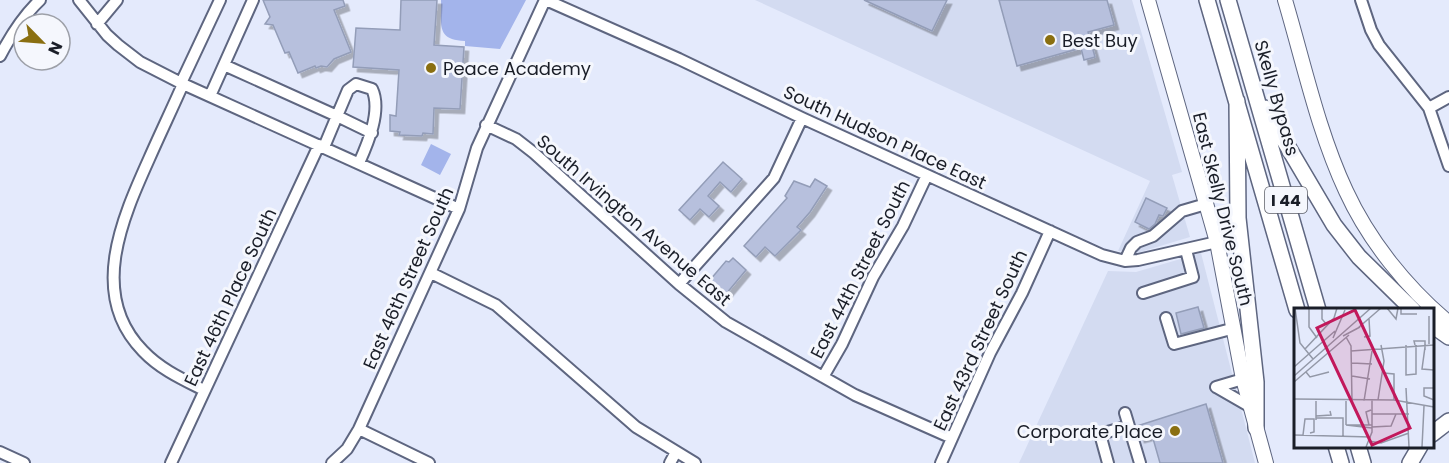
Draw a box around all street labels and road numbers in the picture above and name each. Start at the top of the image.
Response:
street label: Skelly Bypass [1249,37,1305,159]
street label: South Hudson Place East [780,79,990,195]
street label: East Skelly Drive South [1187,110,1259,308]
street label: South Irvington Avenue East [531,129,737,311]
street label: East 44th Street South [804,176,916,362]
street label: East 46th Street South [357,183,459,373]
road number: I 44 [1265,187,1307,213]
street label: East 46th Place South [178,204,282,390]
street label: East 43rd Street South [927,245,1033,435]

